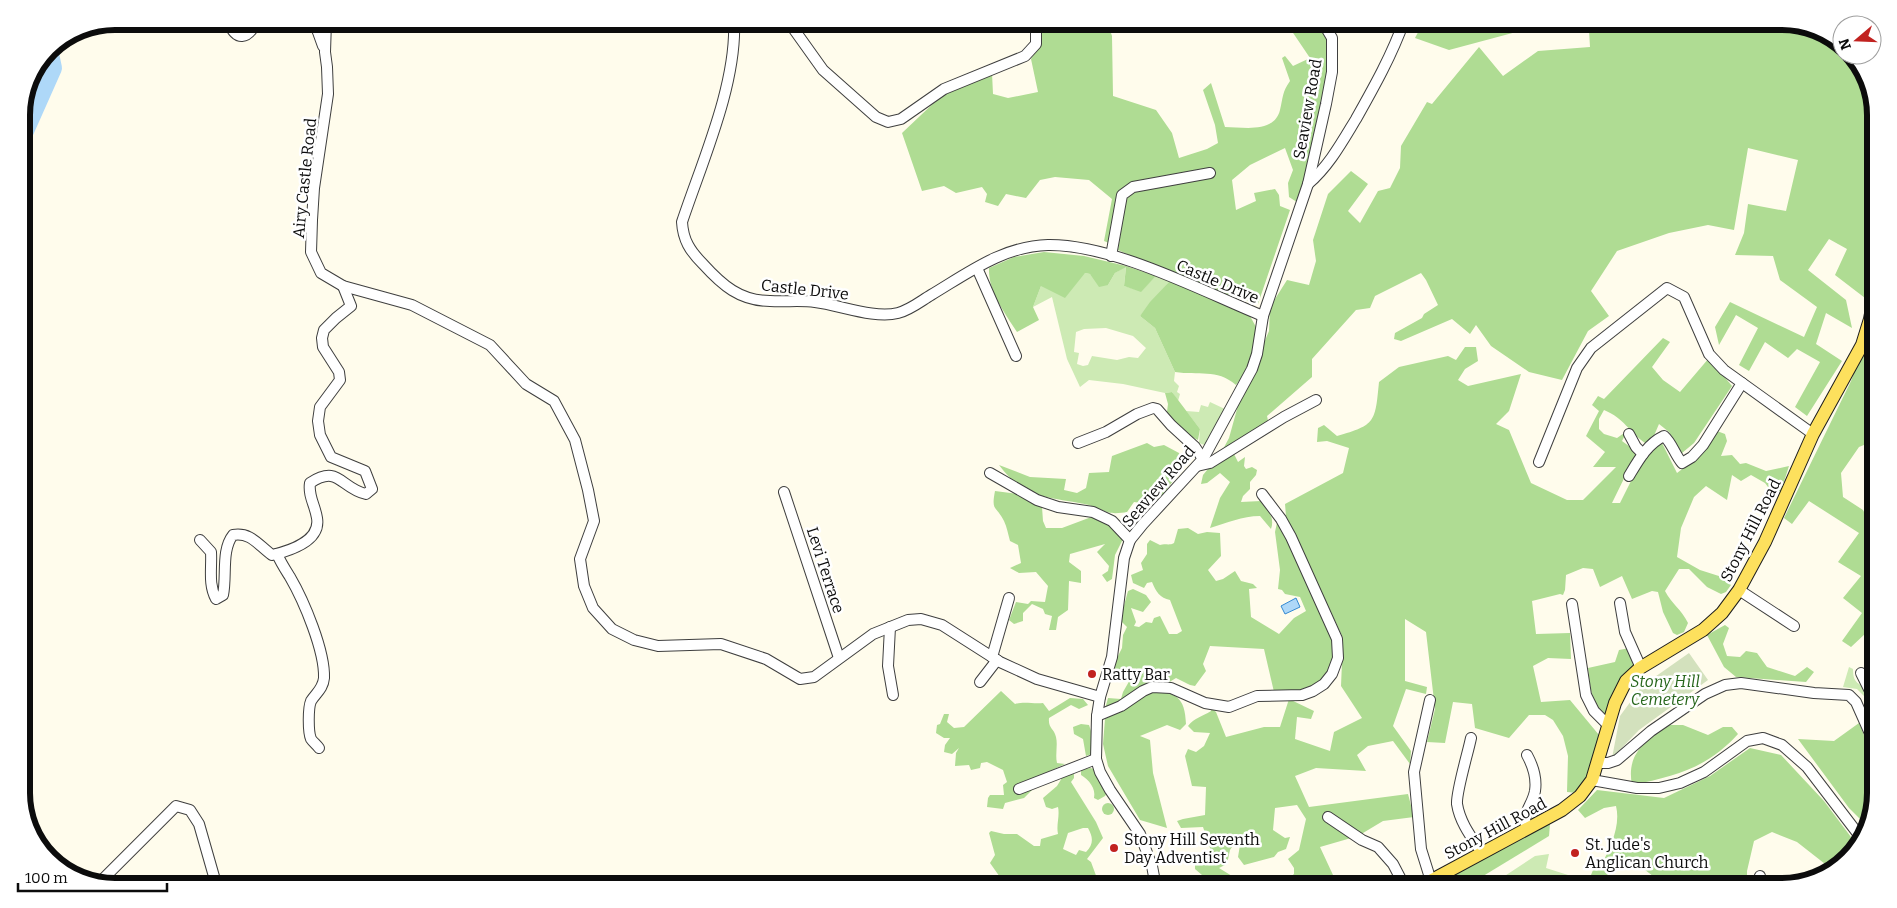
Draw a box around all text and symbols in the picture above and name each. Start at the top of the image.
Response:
north arrow [1832,15,1882,65]
text: N [1835,36,1855,52]
street label: Seaview Road [1289,57,1326,161]
street label: Airy Castle Road [289,116,320,239]
street label: Castle Drive [1174,256,1262,307]
street label: Castle Drive [760,275,850,304]
street label: Seaview Road [1118,441,1199,531]
street label: Stony Hill Road [1716,475,1785,585]
street label: Levi Terrace [803,525,848,616]
place label: Ratty Bar [1102,665,1170,684]
marker: Ratty Bar [1086,668,1098,680]
park label: Stony Hill Cemetery [1630,672,1700,709]
street label: Stony Hill Road [1441,793,1550,863]
place label: Stony Hill Seventh Day Adventist [1124,830,1260,867]
place label: St. Jude's Anglican Church [1585,835,1709,872]
marker: Stony Hill Seventh Day Adventist [1108,842,1120,854]
marker: St. Jude's Anglican Church [1569,847,1581,859]
scale bar [18,860,166,892]
text: 100 m [25,869,68,887]

